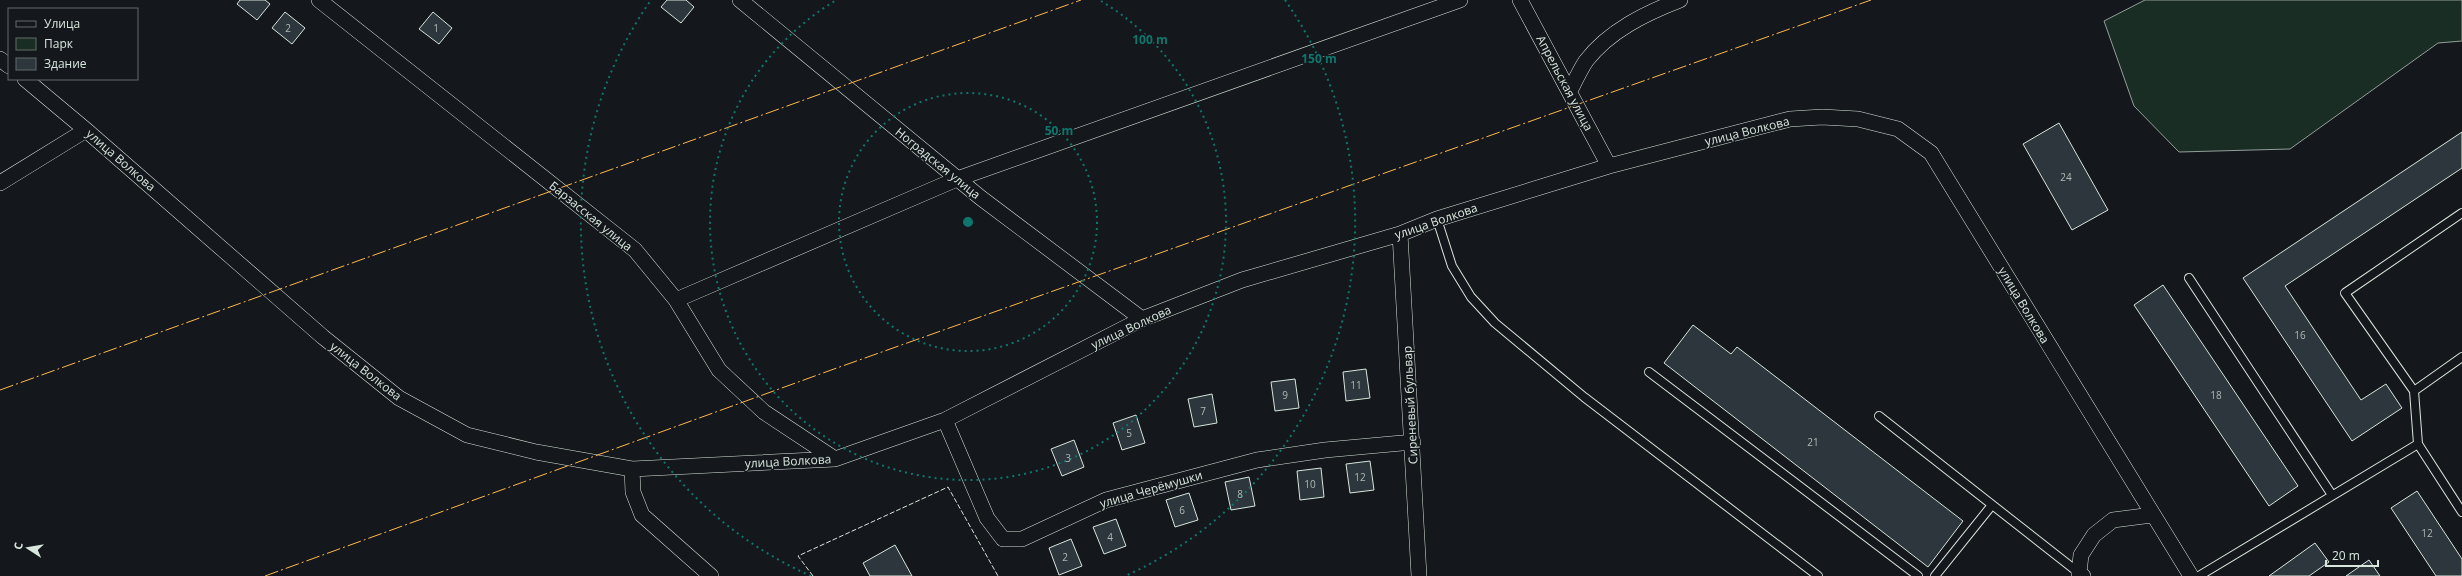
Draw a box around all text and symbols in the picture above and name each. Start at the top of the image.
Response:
legend [8,8,138,80]
text: Улица [44,15,80,32]
house number: 2 [285,21,291,35]
house number: 1 [433,21,439,35]
text: 100 m [1132,31,1168,48]
street label: Апрельская улица [1533,32,1597,134]
text: Парк [44,35,74,52]
text: 150 m [1301,50,1337,67]
text: Здание [44,55,87,72]
street label: улица Волкова [1703,112,1791,150]
text: 50 m [1045,122,1073,139]
street label: Ноградская улица [892,123,984,203]
street label: улица Волкова [83,125,159,195]
house number: 24 [2060,170,2072,184]
street label: Барзасская улица [546,177,636,255]
street label: улица Волкова [1392,199,1480,243]
centre of rings [961,215,975,229]
street label: улица Волкова [1994,263,2054,347]
street label: улица Волкова [1088,301,1174,353]
house number: 16 [2294,328,2306,342]
street label: улица Волкова [327,338,405,404]
street label: Сиреневый бульвар [1398,345,1422,465]
house number: 11 [1350,378,1362,392]
house number: 9 [1282,388,1288,402]
house number: 18 [2210,388,2222,402]
house number: 7 [1200,404,1206,418]
house number: 5 [1126,426,1132,440]
house number: 21 [1807,435,1819,449]
street label: улица Волкова [744,450,832,472]
house number: 3 [1065,451,1071,465]
street label: улица Черёмушки [1098,466,1204,512]
house number: 12 [1354,470,1366,484]
house number: 10 [1304,477,1316,491]
house number: 8 [1237,487,1243,501]
house number: 6 [1179,503,1185,517]
house number: 12 [2421,526,2433,540]
north arrow [8,528,48,568]
house number: 4 [1107,530,1113,544]
text: С [10,541,26,551]
scale bar [2326,542,2378,568]
text: 20 m [2332,547,2360,564]
house number: 2 [1062,550,1068,564]

